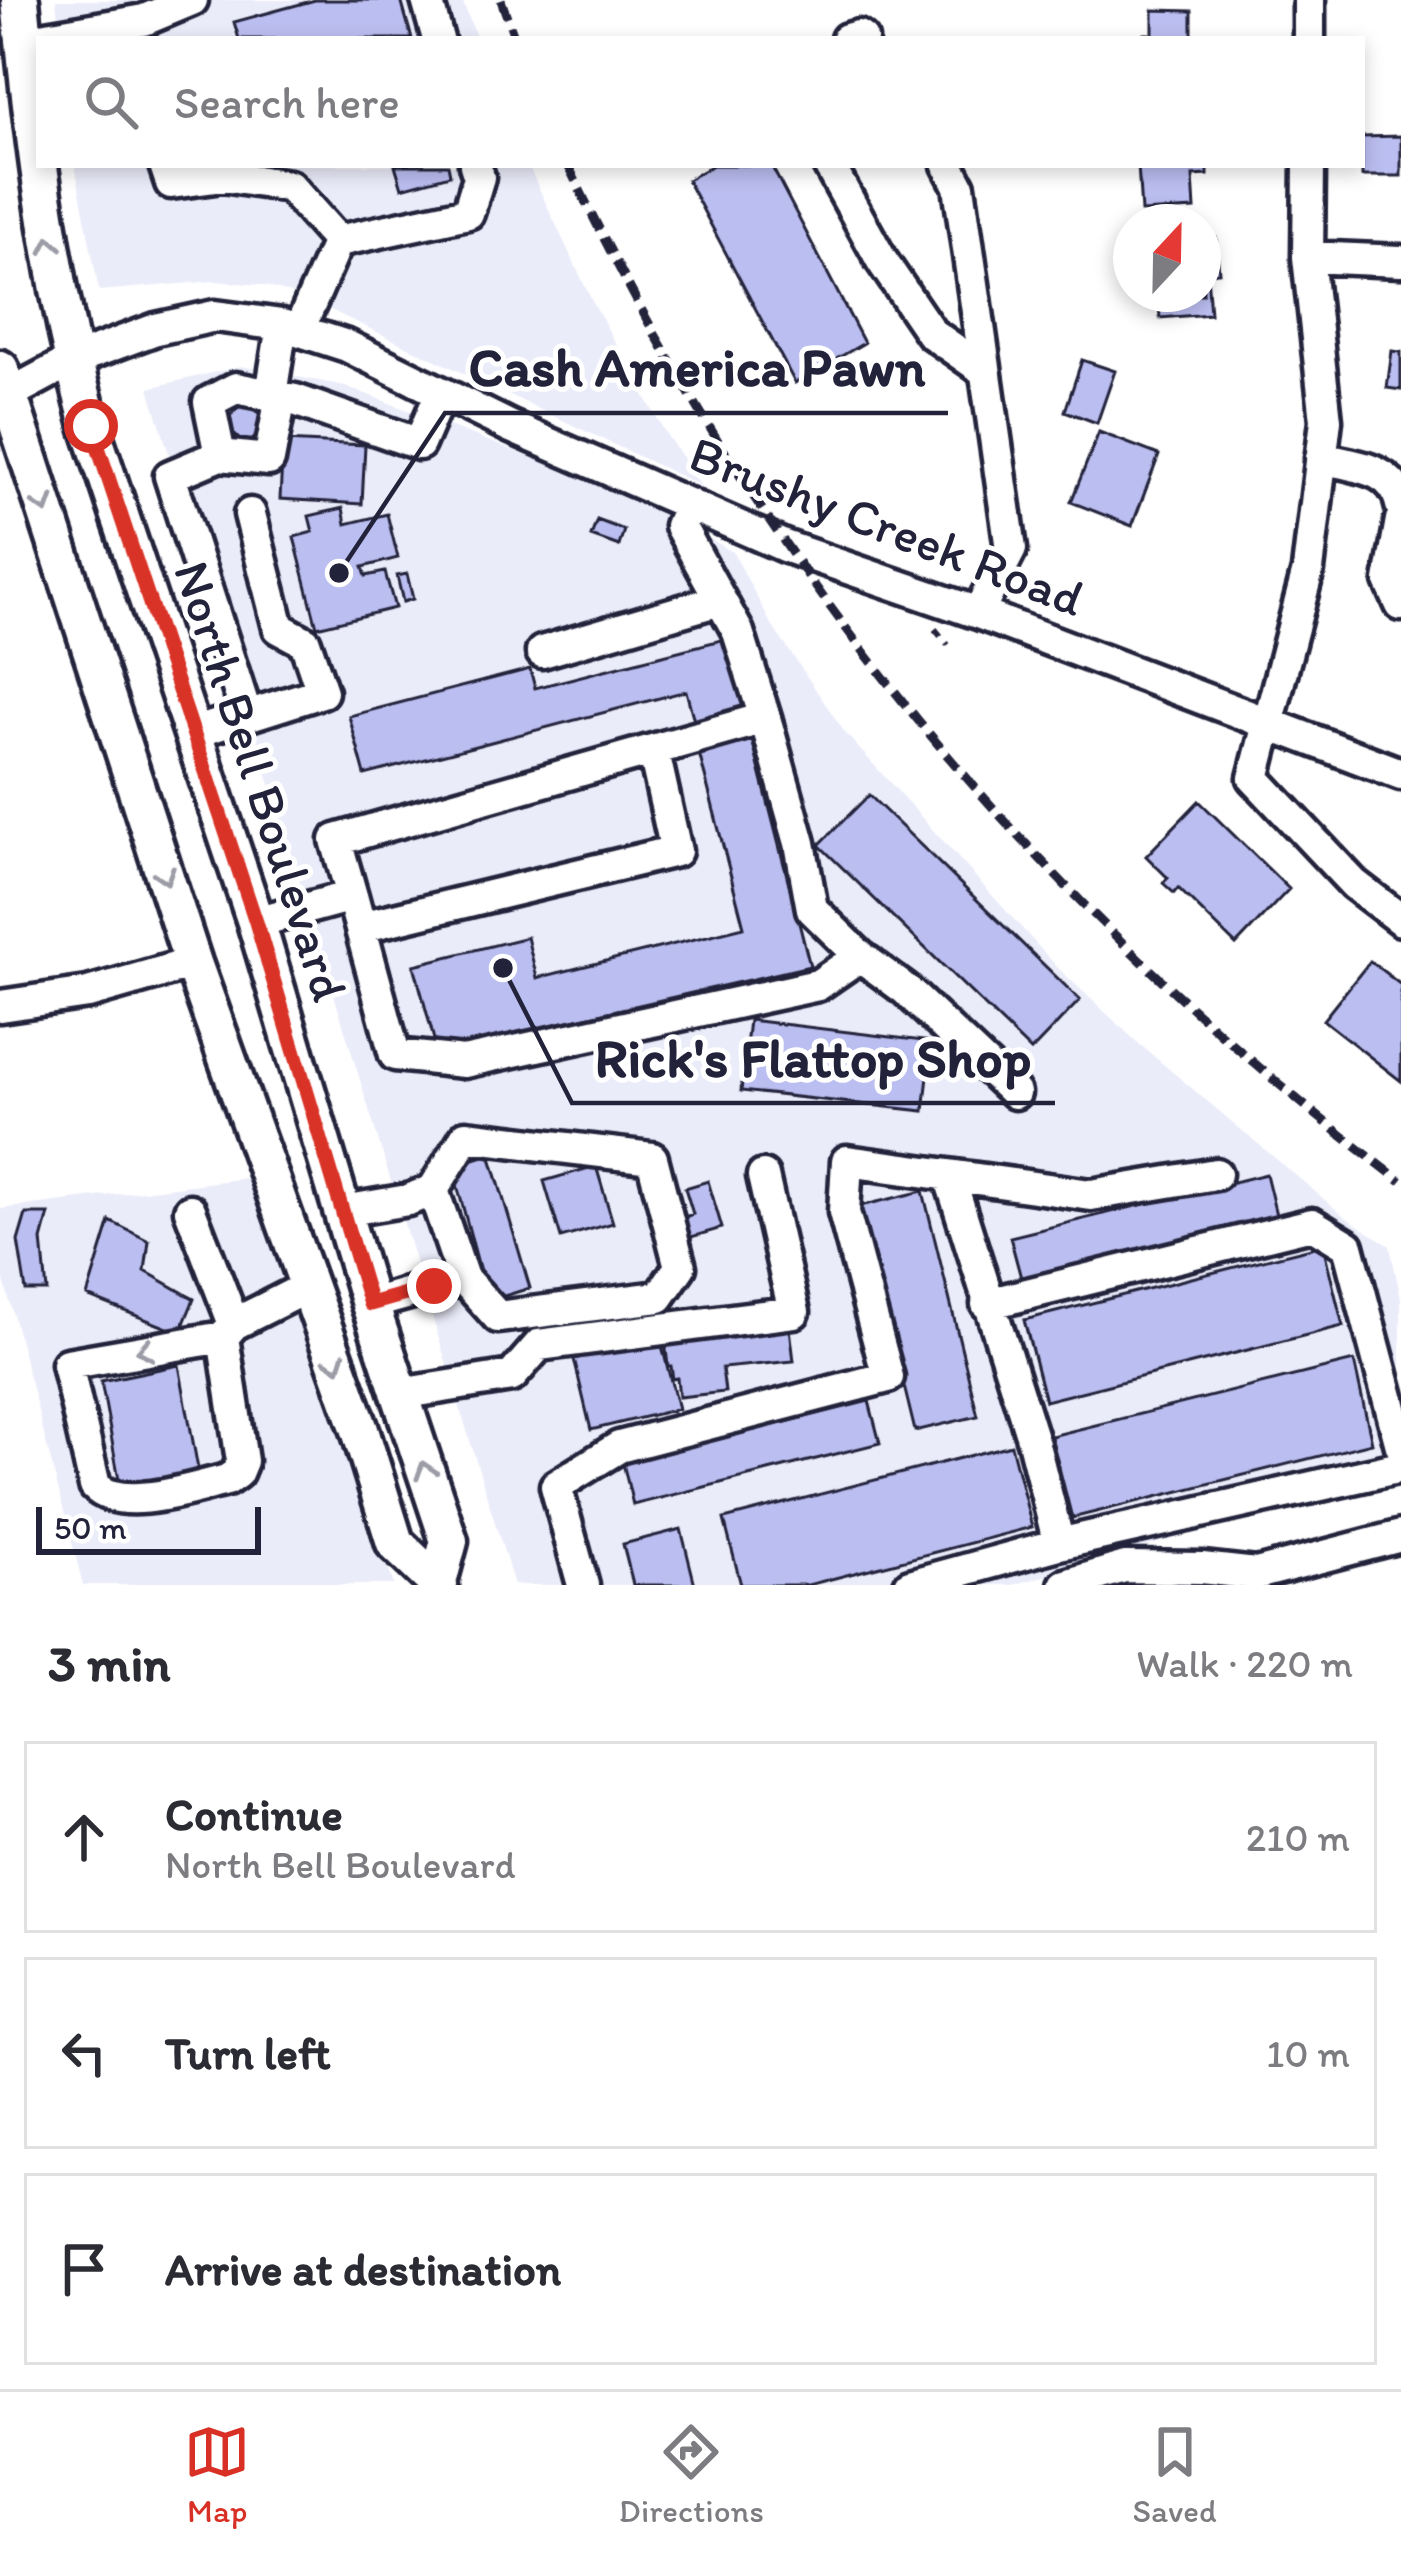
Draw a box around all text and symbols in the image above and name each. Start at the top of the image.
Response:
search box [36,36,1365,168]
icon: search [78,69,144,135]
text: Search here [174,75,400,129]
north arrow [1113,204,1221,312]
one-way arrow [38,235,64,255]
callout: Cash America Pawn [445,323,948,413]
text: Cash America Pawn [468,335,926,400]
route start [64,399,118,453]
street label: Brushy Creek Road [681,423,1093,629]
one-way arrow [30,494,55,515]
street label: North Bell Boulevard [161,554,361,1009]
one-way arrow [150,865,175,886]
callout: Rick's Flattop Shop [572,1013,1055,1103]
text: Rick's Flattop Shop [595,1026,1031,1091]
route end [407,1259,461,1313]
one-way arrow [135,1337,155,1362]
one-way arrow [322,1351,346,1372]
one-way arrow [415,1460,440,1481]
scale bar [36,1501,261,1554]
text: 50 m [54,1508,127,1547]
text: 3 min [48,1633,170,1694]
text: Walk · 220 m [1136,1640,1353,1687]
text: Continue [165,1787,343,1841]
icon: ahead [51,1804,117,1870]
text: 210 m [1246,1814,1350,1861]
text: North Bell Boulevard [165,1841,516,1888]
icon: left [51,2020,117,2086]
text: Turn left [165,2026,331,2080]
text: 10 m [1266,2030,1350,2077]
icon: arrive [51,2236,117,2302]
text: Arrive at destination [165,2242,561,2296]
tab: Map [184,2419,250,2530]
tab: Directions [619,2419,764,2530]
tab: Saved [1133,2419,1217,2530]

